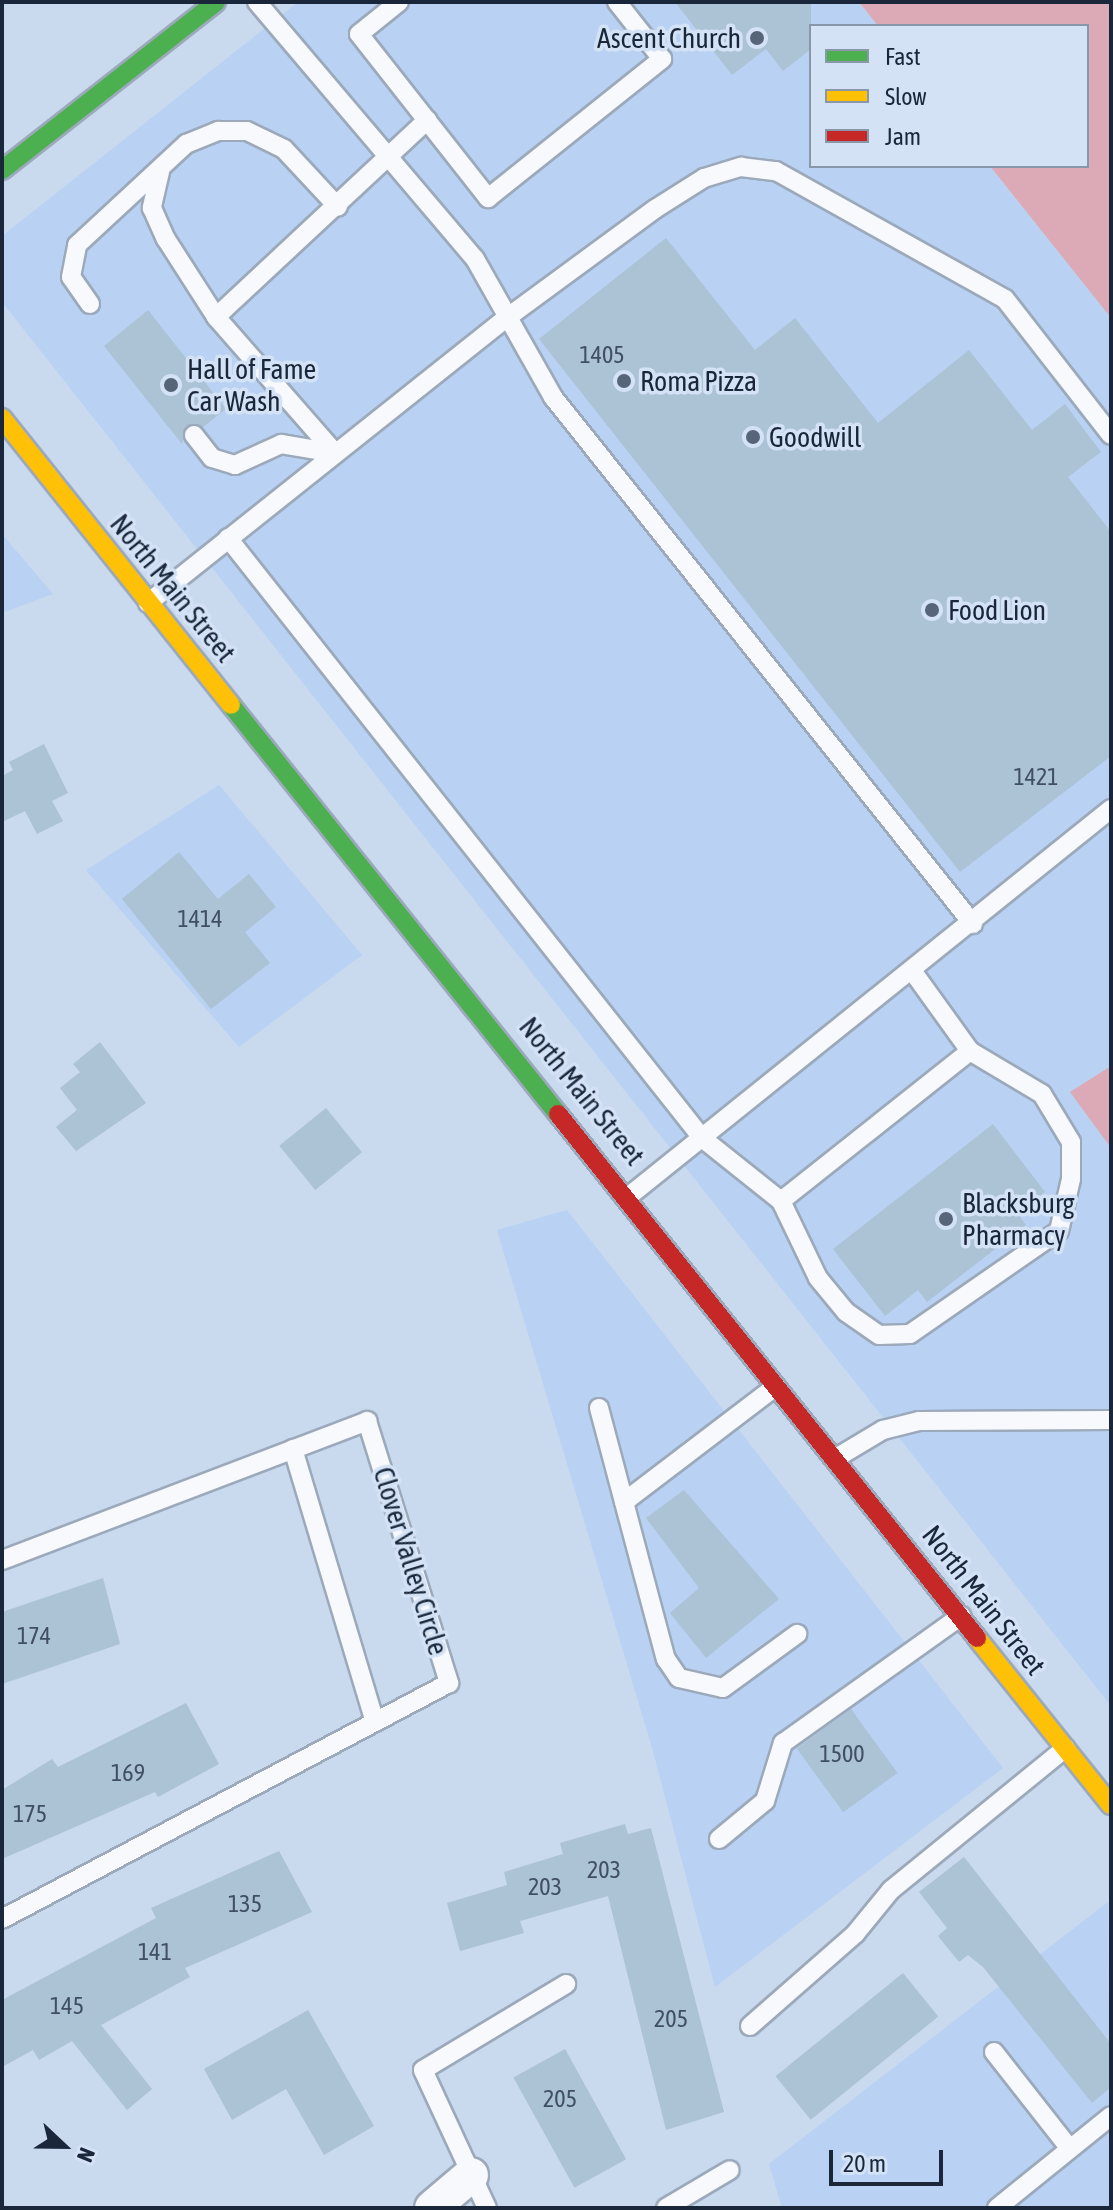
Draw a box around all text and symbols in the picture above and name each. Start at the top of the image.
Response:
place label: Ascent Church [597,21,741,55]
legend [809,24,1089,168]
marker: Ascent Church [748,29,766,47]
text: Fast [885,43,921,70]
text: Slow [885,83,927,110]
text: Jam [885,123,921,150]
house number: 1405 [579,341,625,369]
place label: Hall of Fame Car Wash [187,352,316,418]
place label: Roma Pizza [640,364,757,398]
marker: Roma Pizza [615,372,633,390]
marker: Hall of Fame Car Wash [162,376,180,394]
place label: Goodwill [769,420,861,454]
marker: Goodwill [744,428,762,446]
street label: North Main Street [103,507,243,669]
place label: Food Lion [948,593,1046,627]
marker: Food Lion [923,601,941,619]
house number: 1421 [1013,763,1059,791]
house number: 1414 [177,905,223,933]
street label: North Main Street [512,1010,652,1172]
place label: Blacksburg Pharmacy [962,1186,1075,1252]
marker: Blacksburg Pharmacy [937,1210,955,1228]
street label: Clover Valley Circle [367,1463,455,1659]
street label: North Main Street [915,1519,1053,1681]
house number: 174 [17,1622,51,1650]
house number: 1500 [819,1740,865,1768]
house number: 169 [111,1759,145,1787]
house number: 175 [13,1800,47,1828]
house number: 203 [587,1856,621,1884]
house number: 203 [528,1873,562,1901]
house number: 135 [228,1890,262,1918]
house number: 141 [138,1938,172,1966]
house number: 145 [50,1992,84,2020]
house number: 205 [654,2005,688,2033]
house number: 205 [543,2085,577,2113]
north arrow [24,2106,104,2186]
scale bar [833,2134,947,2184]
text: N [72,2144,101,2166]
text: 20 m [843,2150,886,2177]

